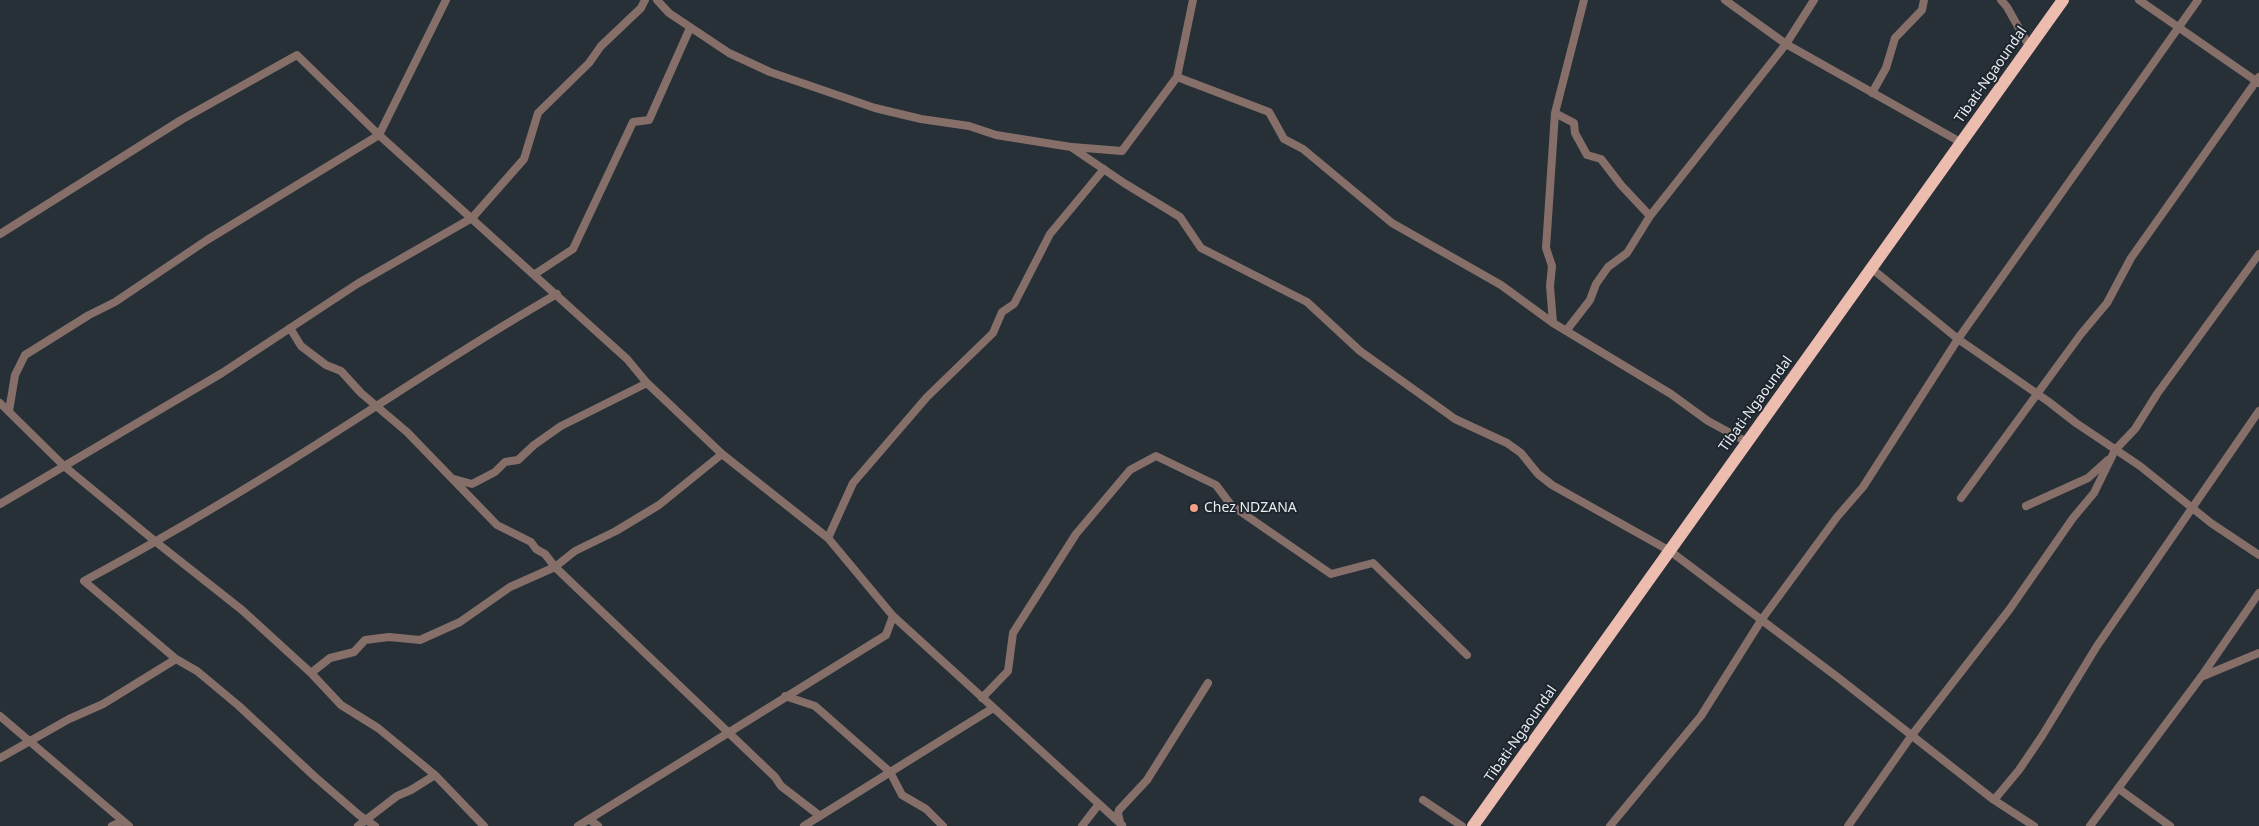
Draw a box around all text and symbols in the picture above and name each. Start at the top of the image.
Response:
street label: Tibati-Ngaoundal [1951,23,2031,127]
street label: Tibati-Ngaoundal [1716,353,1796,455]
place label: Chez NDZANA [1204,500,1297,516]
marker: Chez NDZANA [1188,502,1200,514]
street label: Tibati-Ngaoundal [1481,682,1561,786]

